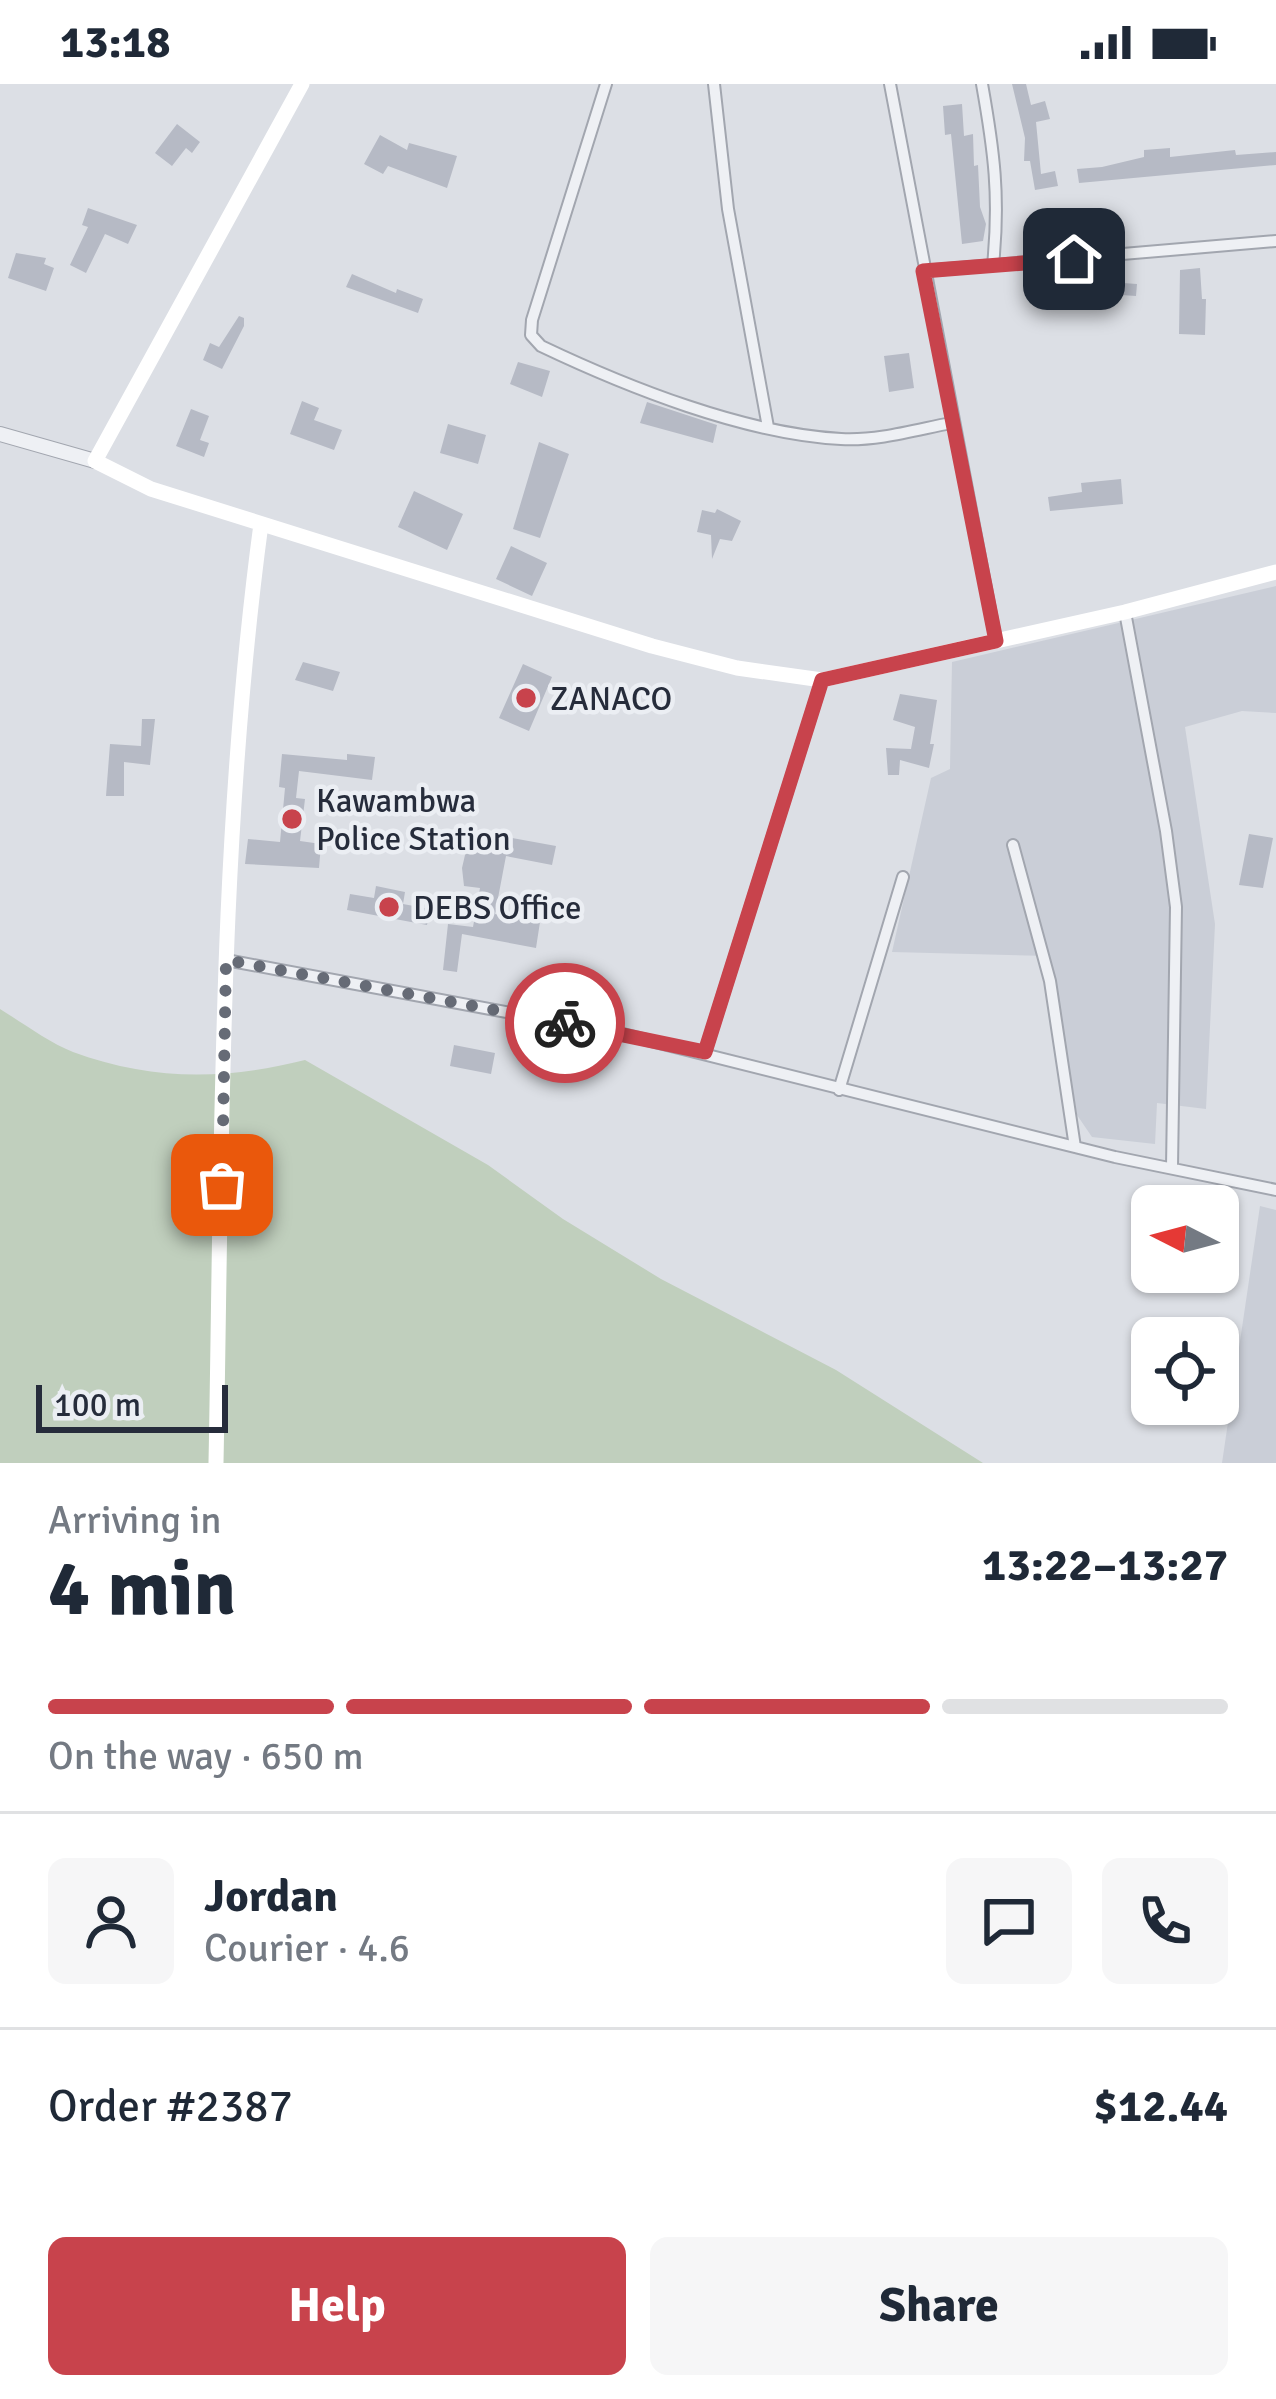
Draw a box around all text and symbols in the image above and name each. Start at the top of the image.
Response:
text: 13:18 [60,15,170,70]
pin [1023,208,1125,310]
icon: home [1041,226,1107,292]
place label: ZANACO [550,679,672,720]
marker: ZANACO [513,685,539,711]
place label: Kawambwa Police Station [316,781,511,860]
marker: Kawambwa Police Station [279,806,305,832]
place label: DEBS Office [413,888,582,929]
marker: DEBS Office [376,894,402,920]
courier [505,963,625,1083]
icon: bike [532,990,598,1056]
pin [171,1134,273,1236]
icon: bag [189,1152,255,1218]
north arrow [1131,1185,1239,1293]
map controls [1131,1185,1239,1425]
button: locate [1131,1317,1239,1425]
scale bar [36,1379,228,1432]
text: 100 m [54,1385,141,1426]
text: Arriving in [48,1496,222,1544]
text: 13:22–13:27 [982,1538,1228,1593]
text: 4 min [48,1541,236,1637]
text: On the way · 650 m [48,1732,364,1780]
button: person [48,1858,174,1984]
button: chat [946,1858,1072,1984]
button: phone [1102,1858,1228,1984]
text: Jordan [204,1869,338,1924]
text: Courier · 4.6 [204,1924,410,1972]
text: Order #2387 [48,2079,293,2134]
text: $12.44 [1094,2079,1228,2134]
button: Help [48,2237,626,2375]
button: Share [650,2237,1228,2375]

